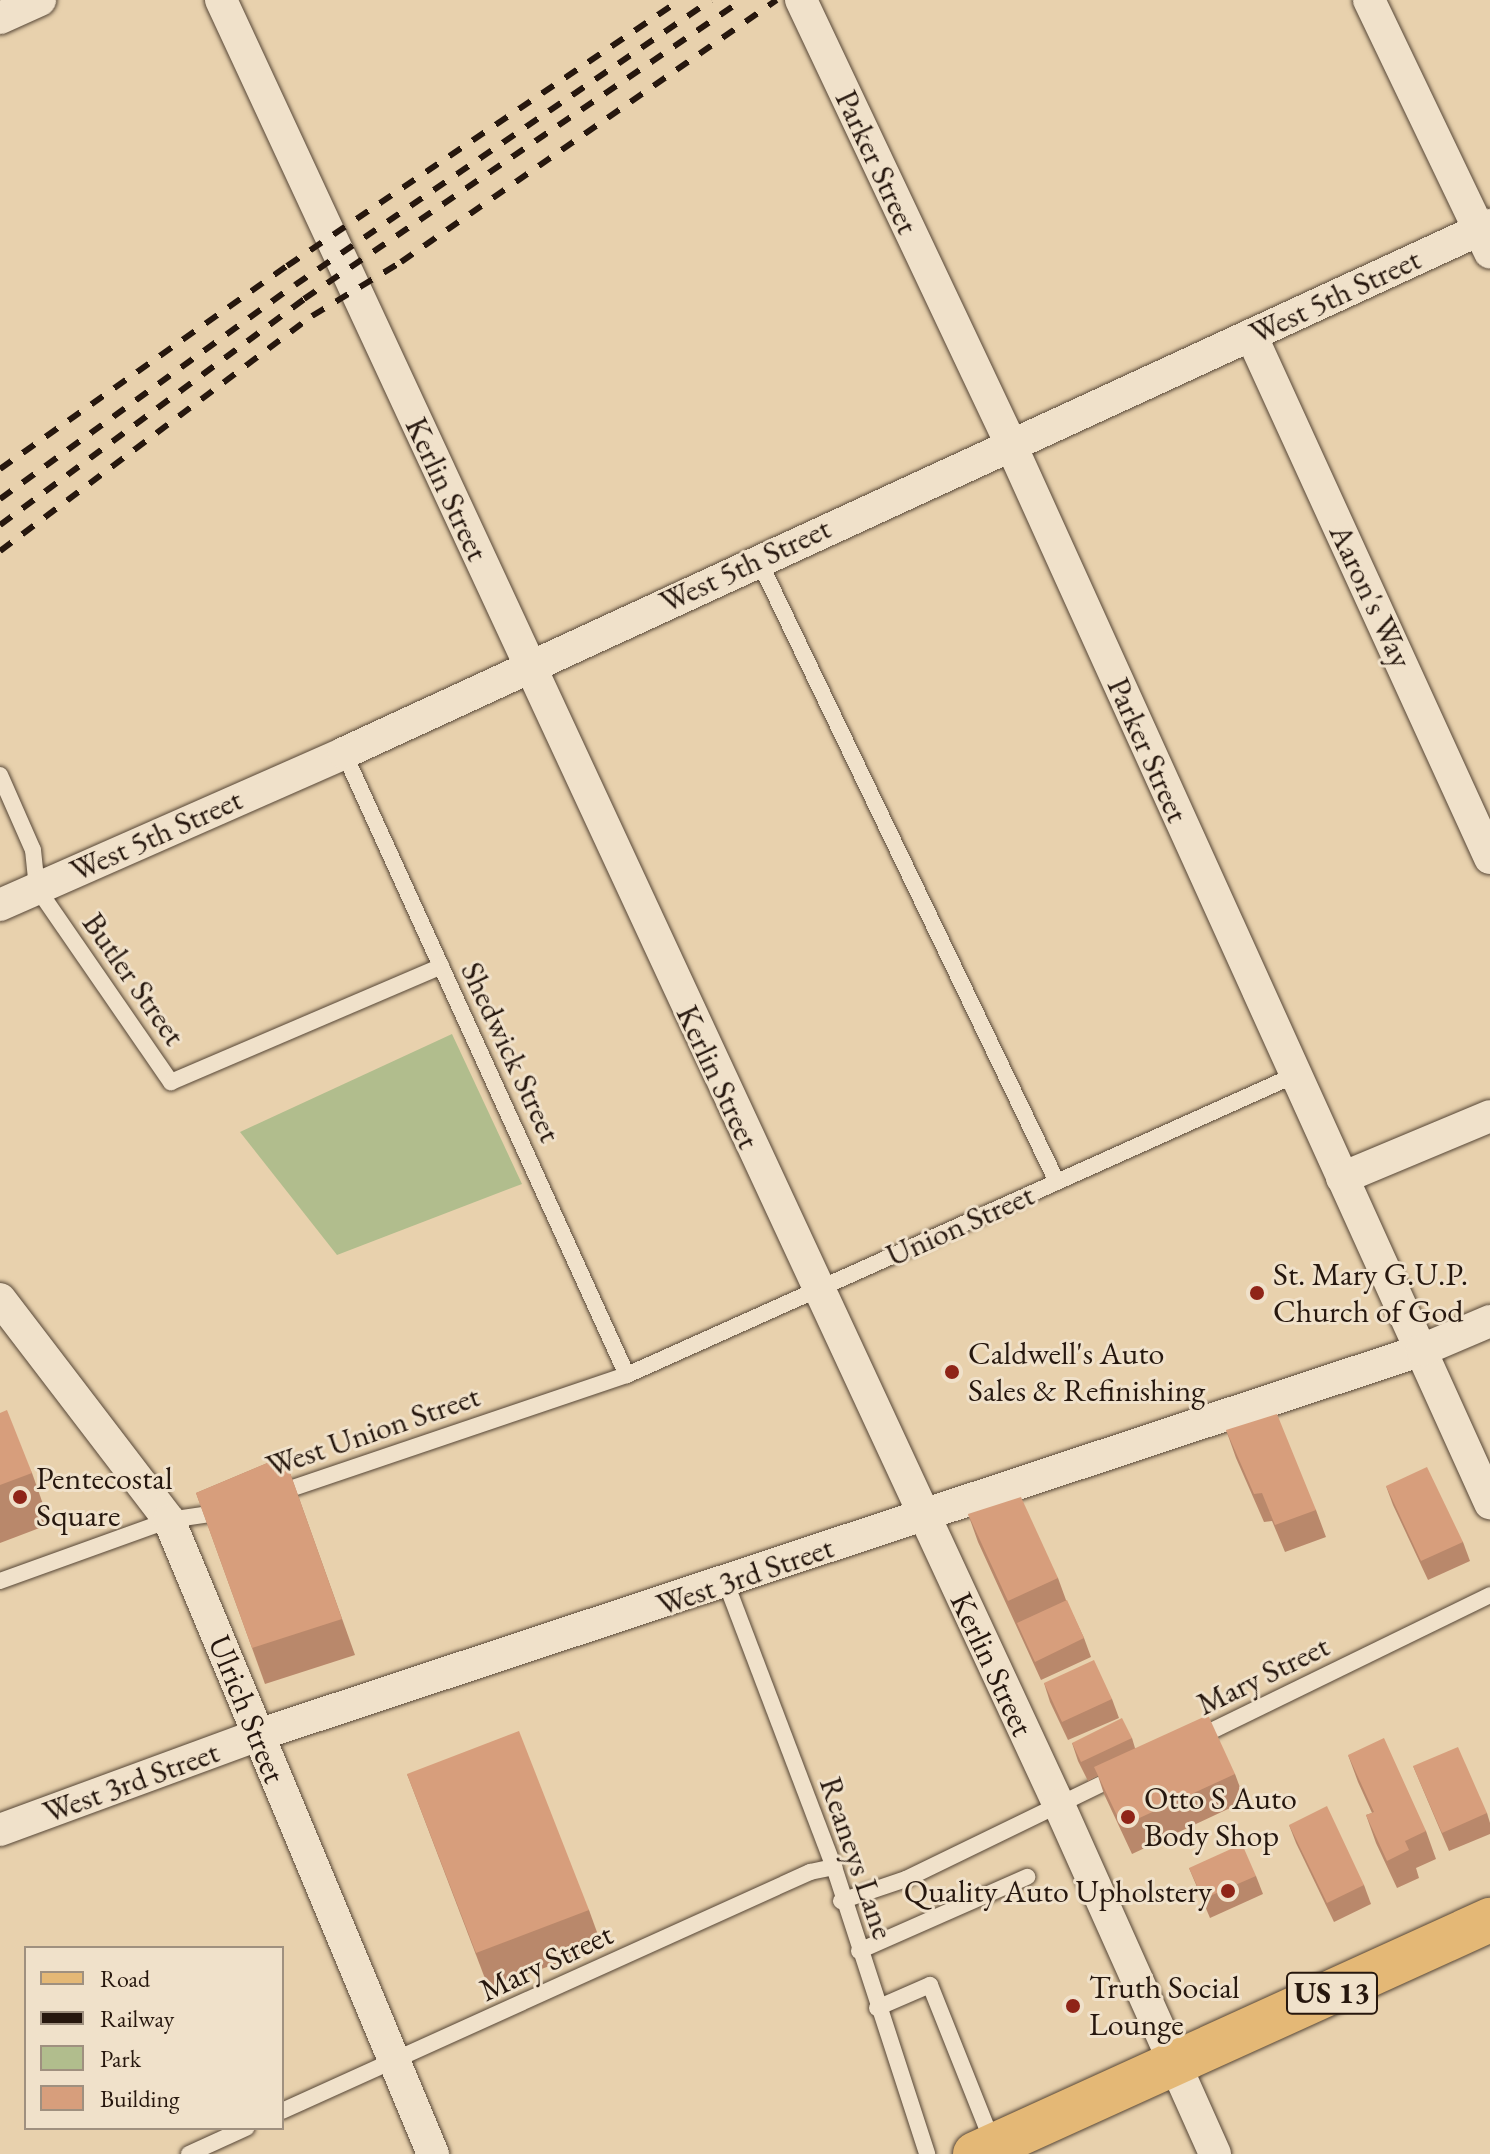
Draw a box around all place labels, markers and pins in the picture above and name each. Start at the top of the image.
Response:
place label: St. Mary G.U.P. Church of God [1273,1256,1468,1331]
marker: St. Mary G.U.P. Church of God [1248,1284,1266,1302]
place label: Caldwell's Auto Sales & Refinishing [968,1335,1205,1410]
marker: Caldwell's Auto Sales & Refinishing [943,1363,961,1381]
place label: Pentecostal Square [36,1460,173,1535]
marker: Pentecostal Square [11,1488,29,1506]
place label: Otto S Auto Body Shop [1144,1780,1297,1855]
marker: Otto S Auto Body Shop [1119,1808,1137,1826]
place label: Quality Auto Upholstery [904,1872,1212,1910]
marker: Quality Auto Upholstery [1219,1882,1237,1900]
place label: Truth Social Lounge [1089,1969,1240,2044]
marker: Truth Social Lounge [1064,1997,1082,2015]

